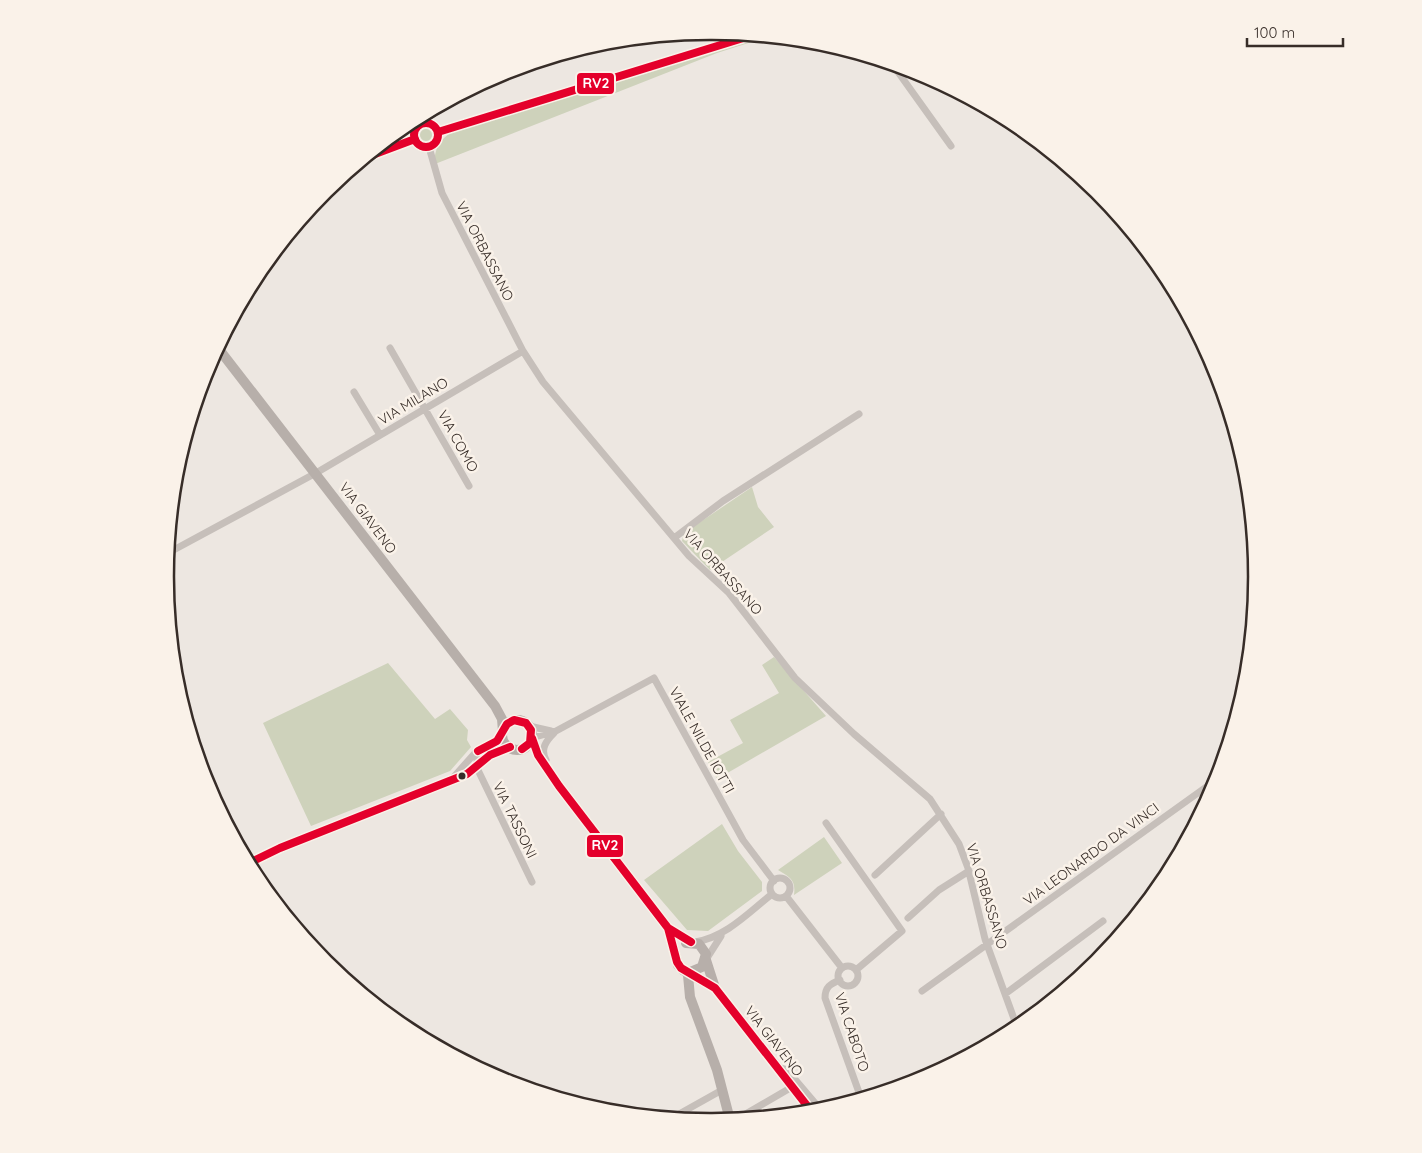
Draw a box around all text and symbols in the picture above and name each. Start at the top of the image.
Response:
scale bar [1247,15,1343,47]
text: 100 m [1254,23,1295,42]
line badge: RV2 [576,72,615,95]
text: RV2 [583,74,609,92]
street label: VIA ORBASSANO [452,198,518,304]
street label: VIA MILANO [375,373,451,429]
street label: VIA COMO [434,407,482,475]
street label: VIA GIAVENO [335,479,401,558]
street label: VIA ORBASSANO [680,525,767,619]
street label: VIALE NILDE IOTTI [665,684,739,796]
unlabelled marker [457,771,467,781]
street label: VIA TASSONI [489,779,541,861]
street label: VIA LEONARDO DA VINCI [1020,799,1162,909]
line badge: RV2 [586,834,624,858]
text: RV2 [592,836,618,854]
street label: VIA ORBASSANO [962,841,1012,951]
street label: VIA CABOTO [831,990,873,1074]
street label: VIA GIAVENO [741,1002,807,1080]

